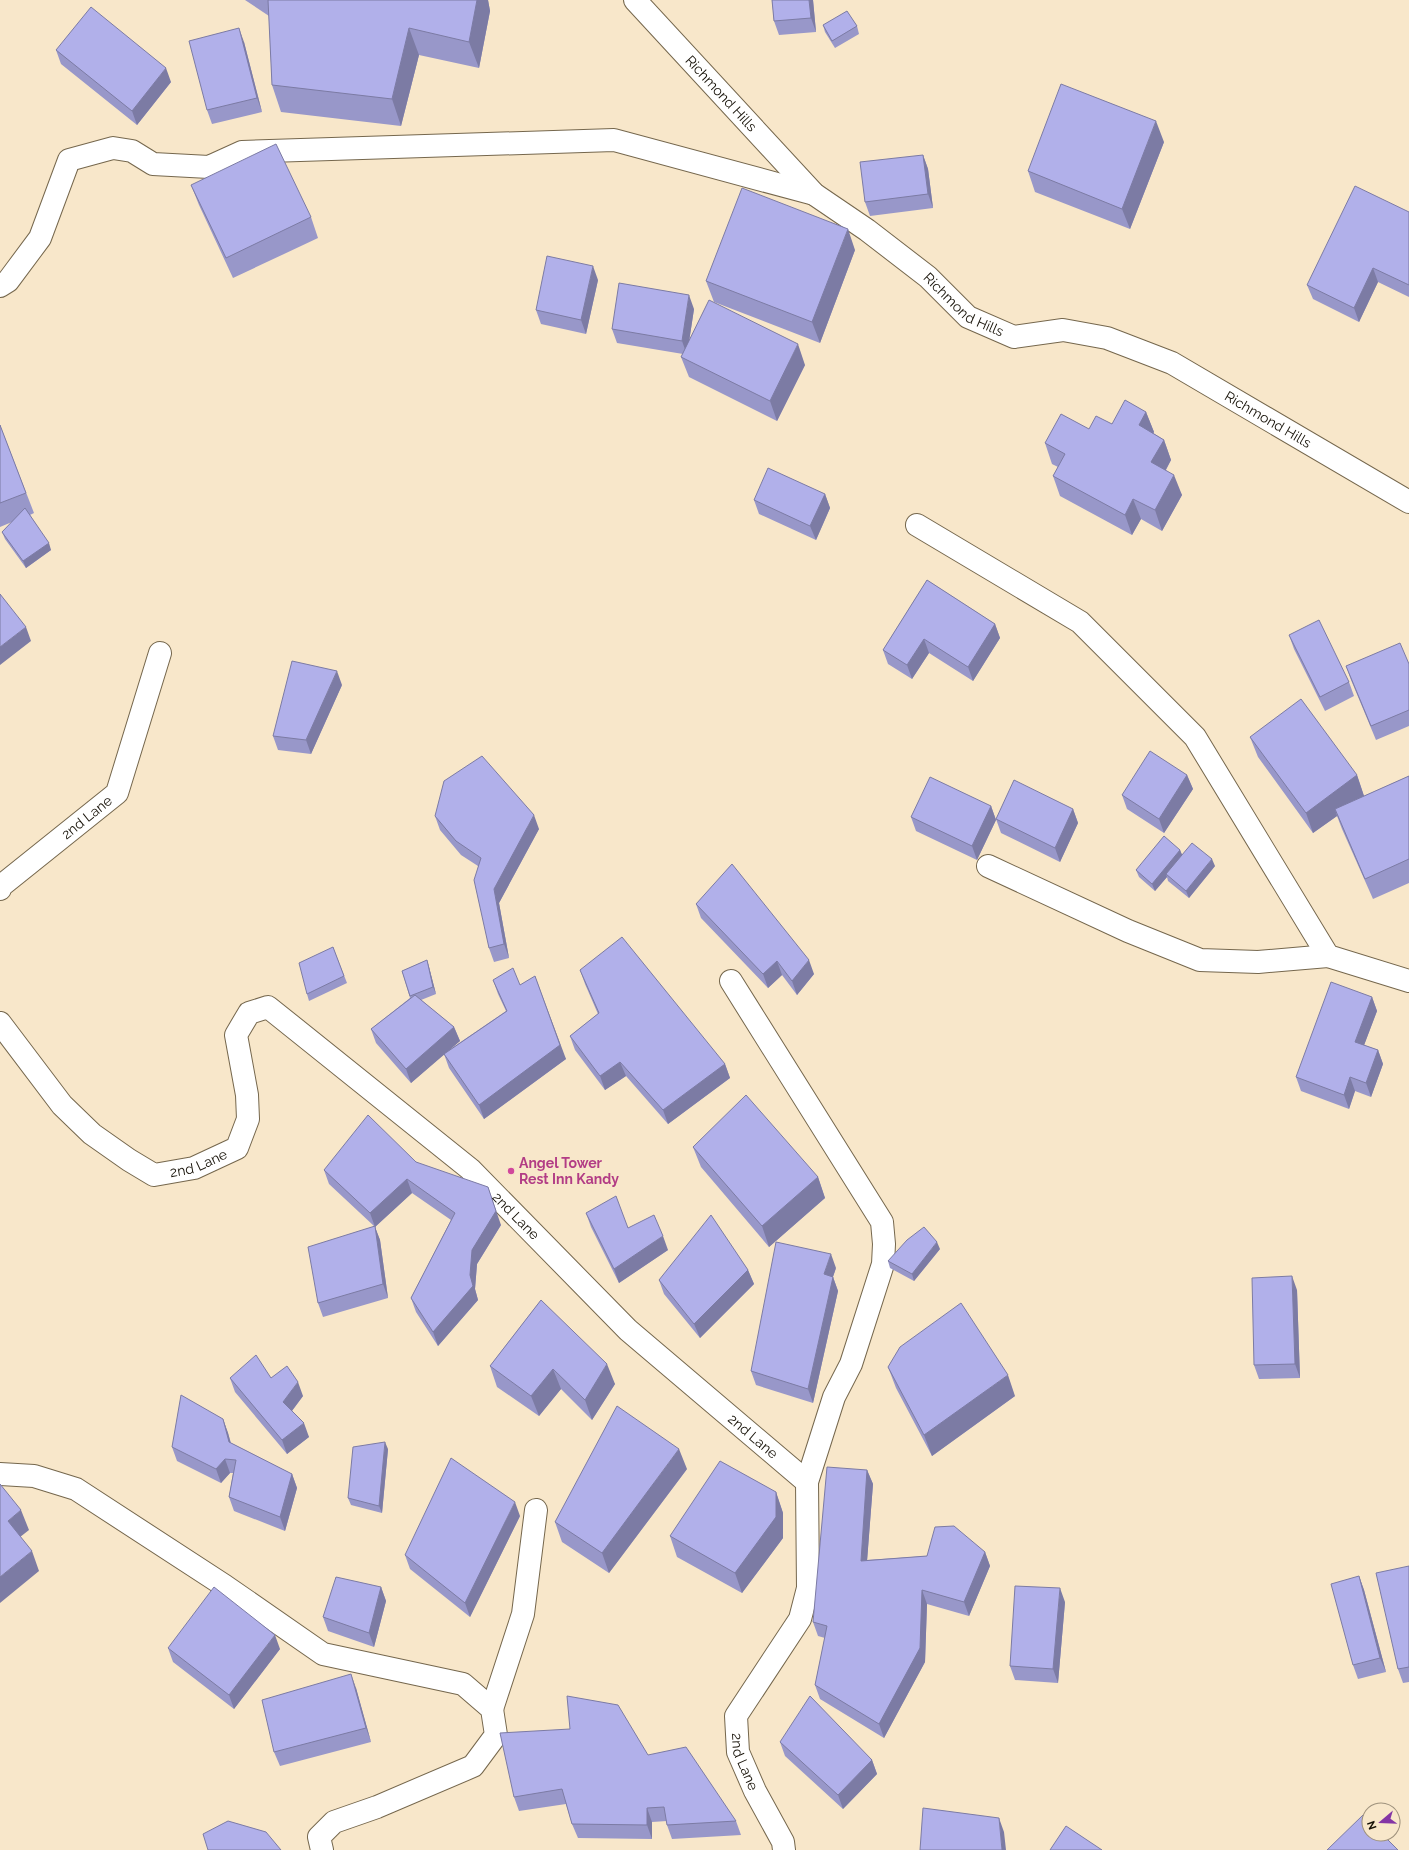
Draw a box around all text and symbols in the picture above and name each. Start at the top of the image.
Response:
street label: Richmond Hills [682,52,760,135]
street label: Richmond Hills [920,269,1006,340]
street label: Richmond Hills [1222,388,1314,451]
street label: 2nd Lane [58,792,115,842]
street label: 2nd Lane [168,1146,230,1180]
place label: Angel Tower Rest Inn Kandy [519,1155,619,1187]
marker: Angel Tower Rest Inn Kandy [506,1166,516,1176]
street label: 2nd Lane [489,1189,543,1243]
street label: 2nd Lane [725,1411,781,1462]
street label: 2nd Lane [729,1733,762,1793]
north arrow [1361,1802,1401,1842]
text: N [1365,1819,1380,1831]

